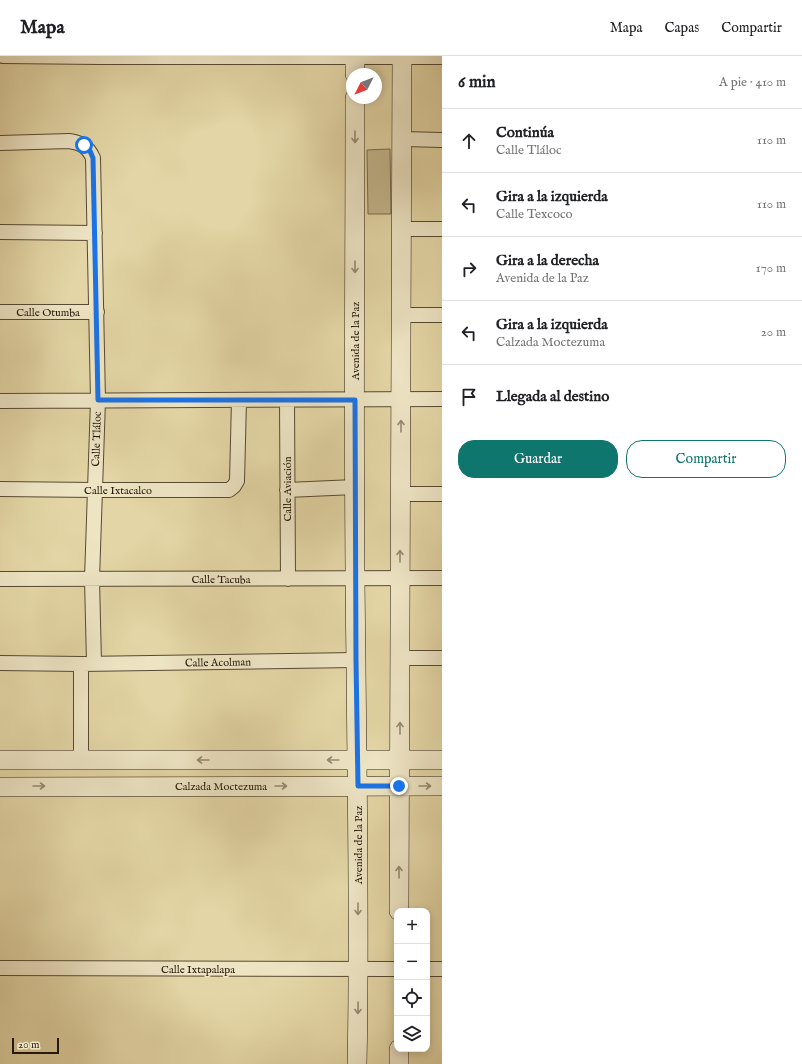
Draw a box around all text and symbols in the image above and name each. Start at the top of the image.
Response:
text: Mapa [20,16,65,40]
text: Mapa [610,19,643,37]
text: Capas [665,19,699,37]
text: Compartir [721,19,782,37]
north arrow [346,68,382,104]
text: 6 min [458,72,496,93]
text: A pie · 410 m [719,74,786,91]
text: Continúa [496,123,554,142]
one-way arrow [351,130,359,143]
icon: ahead [458,130,480,152]
text: 110 m [757,132,786,149]
route start [75,136,93,154]
text: Calle Tláloc [496,142,562,159]
text: Gira a la izquierda [496,187,608,206]
icon: left [458,194,480,216]
text: 110 m [757,196,786,213]
text: Calle Texcoco [496,206,573,223]
text: Gira a la derecha [496,251,599,270]
icon: right [458,258,480,280]
one-way arrow [351,260,359,273]
text: 170 m [756,260,786,277]
text: Avenida de la Paz [496,270,589,287]
street label: Avenida de la Paz [349,302,363,381]
street label: Calle Otumba [16,306,80,320]
text: Gira a la izquierda [496,315,608,334]
icon: left [458,322,480,344]
text: 20 m [761,324,786,341]
text: Calzada Moctezuma [496,334,605,351]
icon: arrive [458,386,480,408]
text: Llegada al destino [496,387,609,406]
street label: Calle Tláloc [89,411,105,467]
one-way arrow [397,420,405,433]
button: Guardar [458,440,618,478]
button: Compartir [626,440,786,478]
street label: Calle Aviación [281,456,295,522]
street label: Calle Ixtacalco [84,484,152,498]
one-way arrow [396,550,404,563]
street label: Calle Tacuba [191,573,251,587]
street label: Calle Acolman [185,655,251,671]
one-way arrow [396,722,404,735]
one-way arrow [197,756,210,764]
one-way arrow [327,756,340,764]
route end [390,777,408,795]
street label: Calzada Moctezuma [175,780,267,794]
one-way arrow [32,782,45,790]
one-way arrow [274,782,287,790]
one-way arrow [418,782,431,790]
street label: Avenida de la Paz [352,806,366,885]
one-way arrow [395,866,403,879]
one-way arrow [355,902,362,915]
map controls [394,908,430,1052]
button: + [394,908,430,944]
button: − [394,944,430,980]
street label: Calle Ixtapalapa [161,963,235,977]
button: locate [394,980,430,1016]
one-way arrow [354,1001,362,1014]
button: layers [394,1016,430,1052]
scale bar [12,1036,59,1055]
text: 20 m [18,1038,39,1052]

